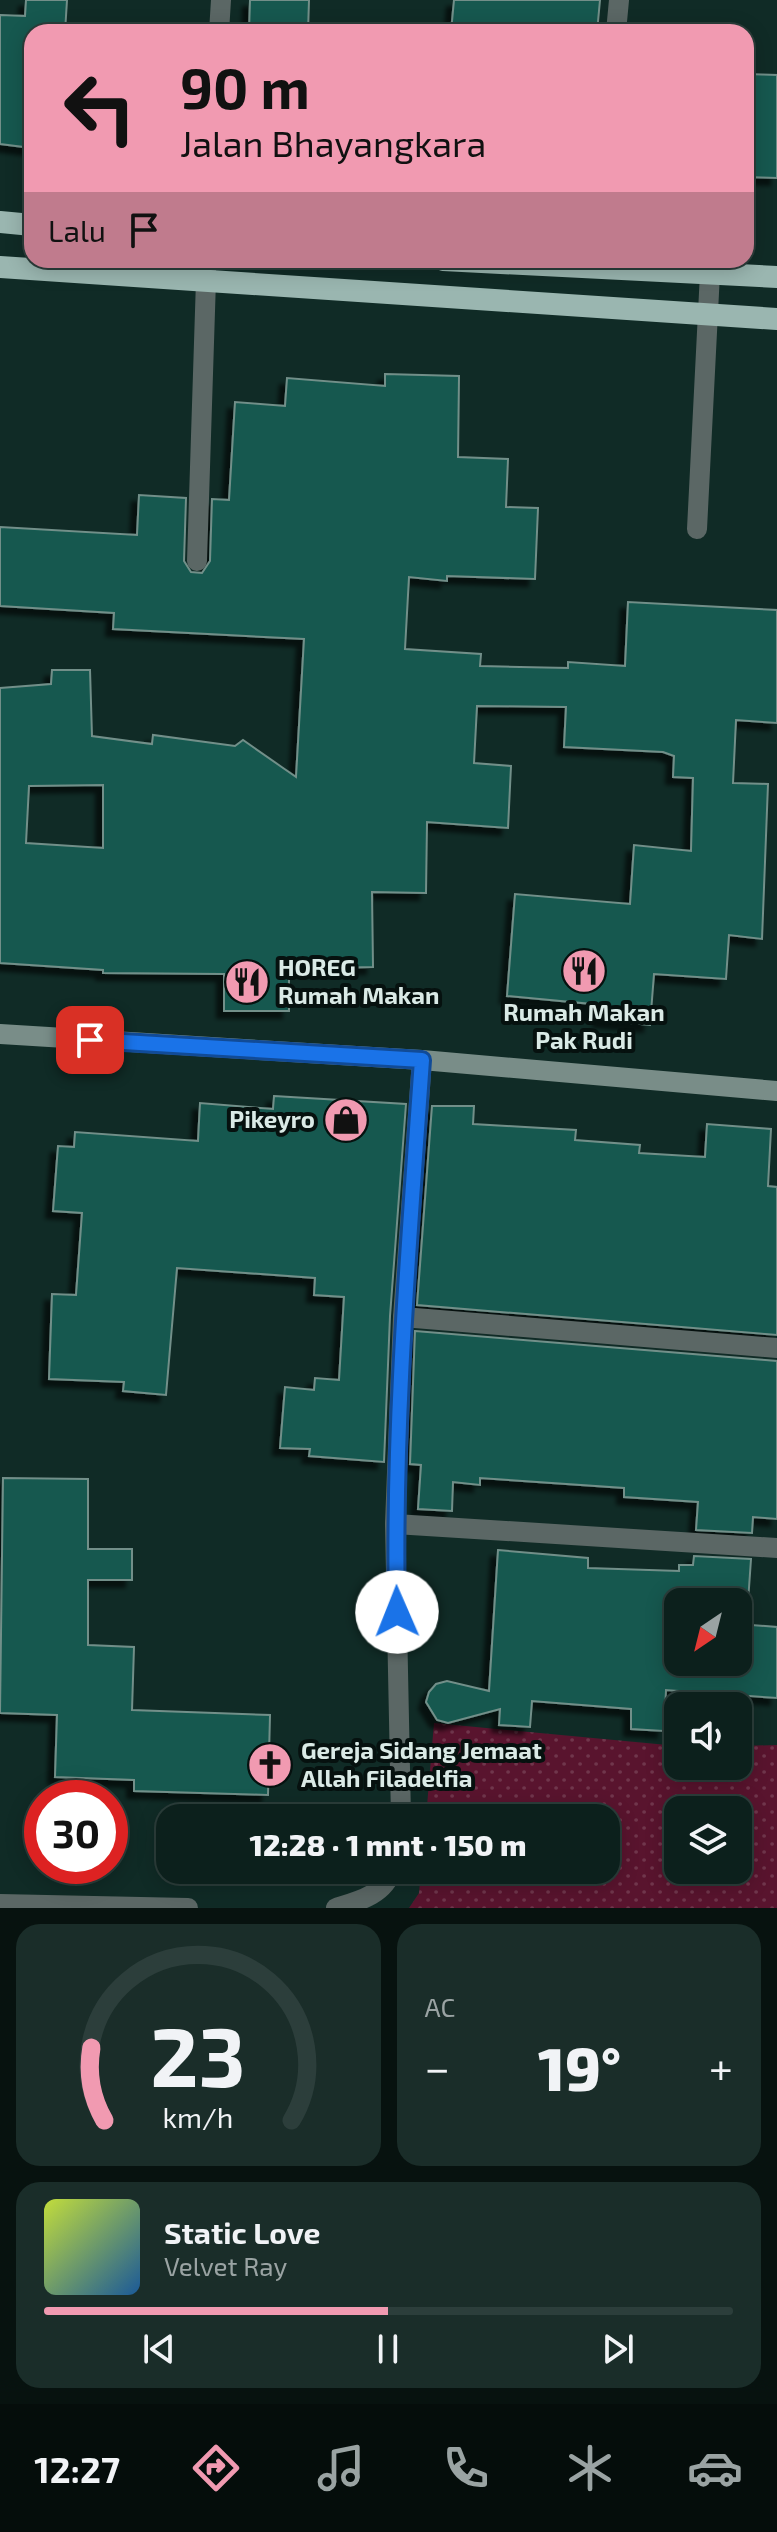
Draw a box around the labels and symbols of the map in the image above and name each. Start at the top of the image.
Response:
restaurant icon: Rumah Makan Pak Rudi [560,947,608,995]
place label: HOREG Rumah Makan [278,952,439,1009]
restaurant icon: HOREG Rumah Makan [223,958,271,1006]
place label: Rumah Makan Pak Rudi [503,997,665,1054]
pin [56,1006,124,1074]
shop icon: Pikeyro [322,1096,370,1144]
place label: Pikeyro [229,1104,315,1133]
position arrow [355,1570,439,1654]
north arrow [664,1588,752,1676]
place label: Gereja Sidang Jemaat Allah Filadelfia [301,1735,542,1792]
church icon: Gereja Sidang Jemaat Allah Filadelfia [246,1741,294,1789]
speed limit sign: 30 [24,1780,128,1884]

